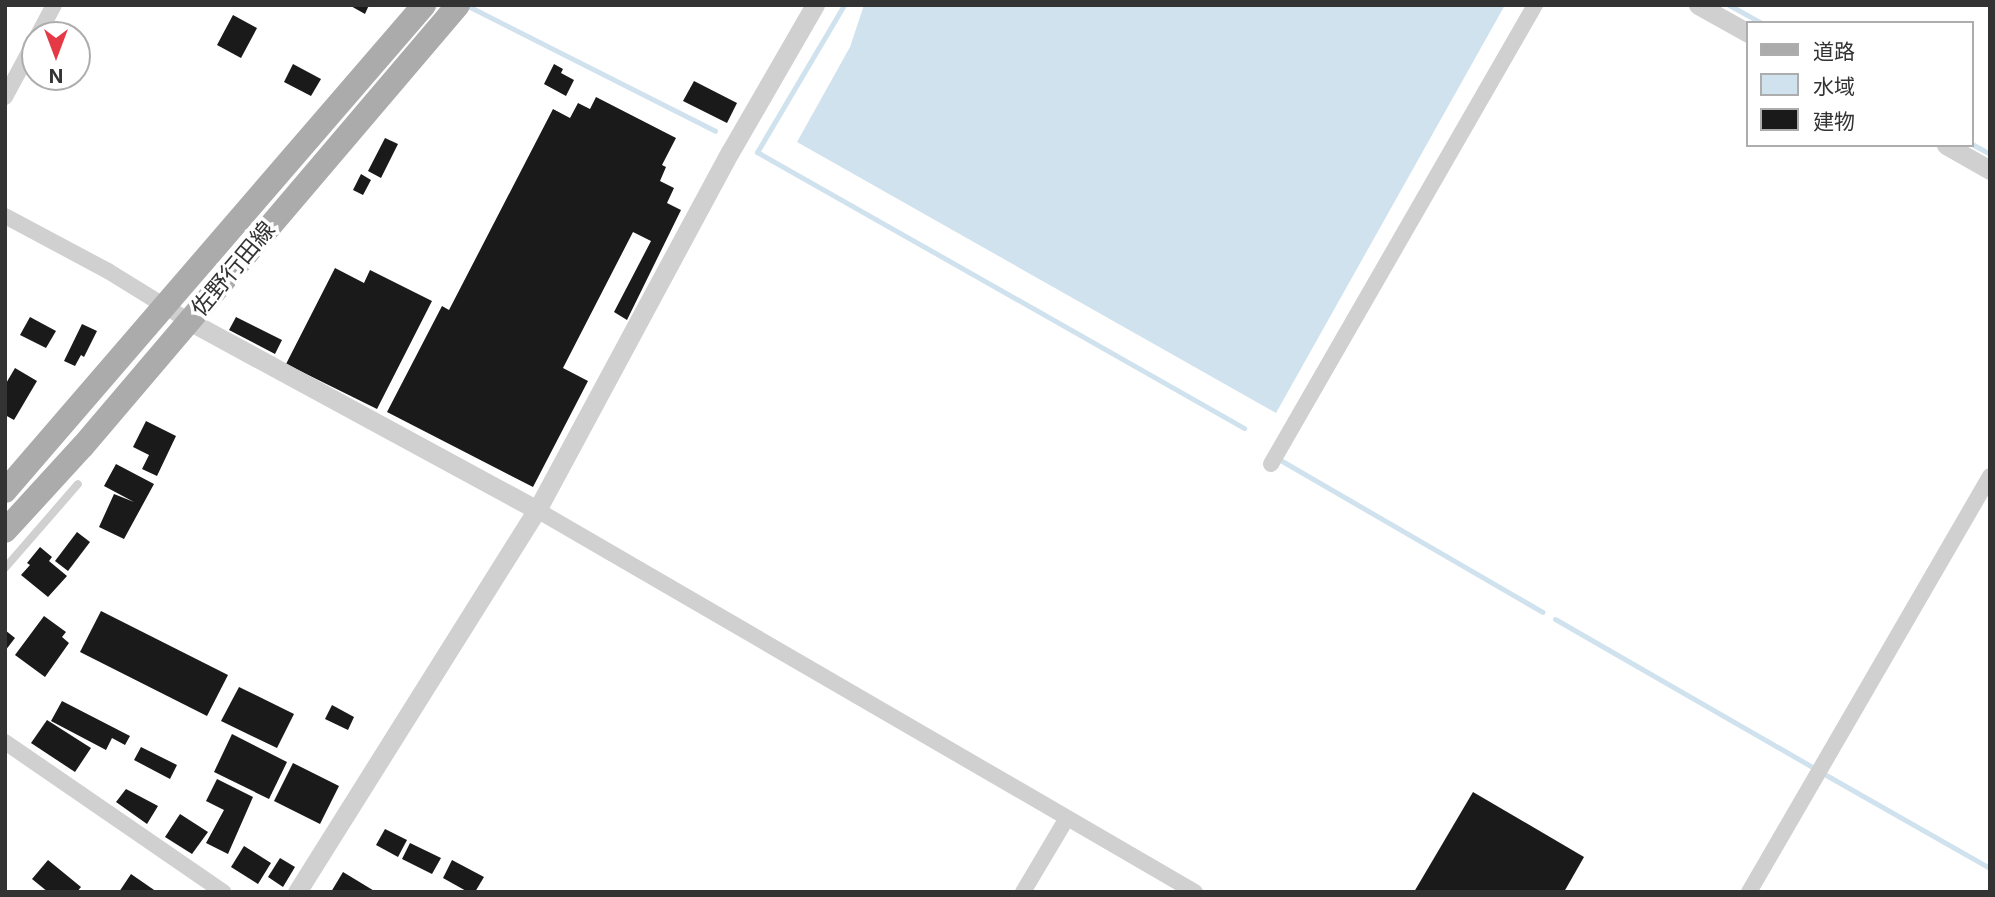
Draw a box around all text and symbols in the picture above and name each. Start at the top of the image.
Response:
north arrow [21,21,91,91]
legend [1746,21,1974,147]
text: 道路 [1813,39,1855,64]
text: N [49,64,63,87]
text: 水域 [1813,74,1855,99]
text: 建物 [1813,109,1855,134]
street label: 佐野行田線 [185,216,281,322]

